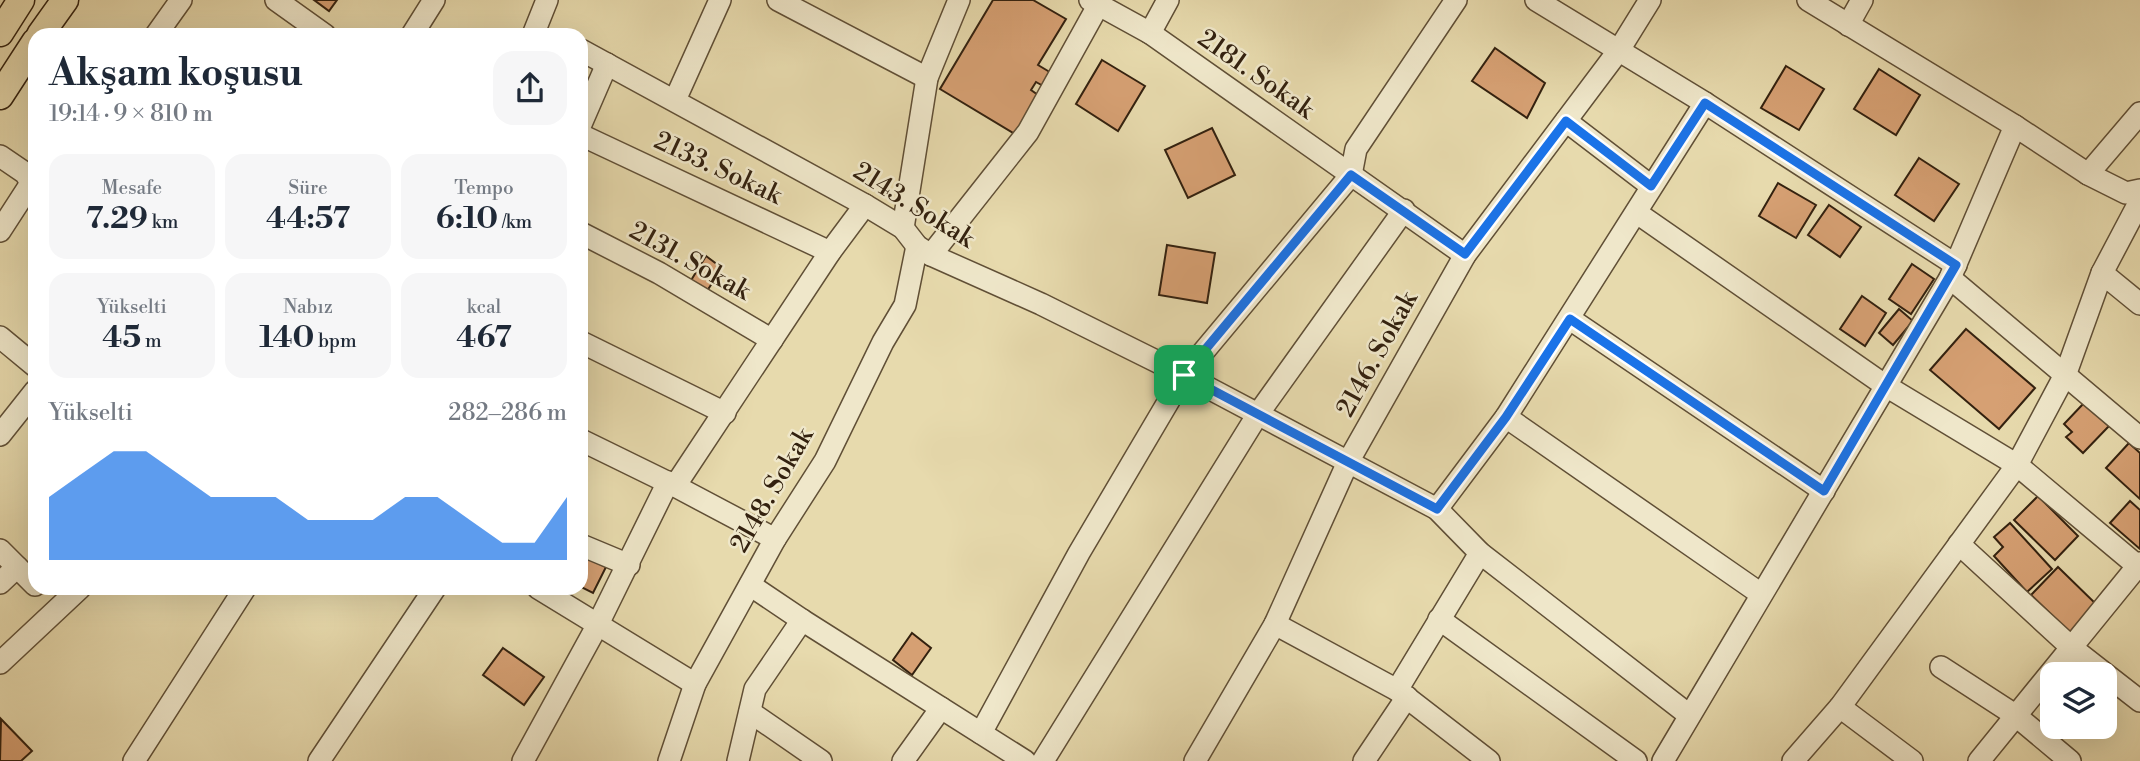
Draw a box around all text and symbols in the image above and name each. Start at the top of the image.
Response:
street label: 2181. Sokak [1192,22,1322,127]
text: Akşam koşusu [49,50,303,97]
button: share [493,51,567,125]
text: 19:14 · 9 × 810 m [49,100,213,128]
street label: 2133. Sokak [649,125,788,212]
street label: 2143. Sokak [847,155,982,256]
text: Mesafe [102,176,162,200]
text: Süre [288,176,328,200]
text: Tempo [454,176,514,200]
text: 7.29 [86,200,148,238]
text: 44:57 [266,200,350,238]
text: 6:10 [436,200,498,238]
text: km [148,210,178,234]
text: /km [498,210,532,234]
street label: 2131. Sokak [624,215,757,308]
street label: 2146. Sokak [1329,284,1425,422]
text: Yükselti [97,295,167,319]
text: Nabız [283,295,333,319]
text: kcal [467,295,501,319]
text: 45 [102,319,141,357]
text: 140 [259,319,314,357]
text: 467 [456,319,512,357]
text: m [141,329,162,353]
text: bpm [314,329,357,353]
pin [1154,345,1214,405]
icon: arrive [1165,356,1203,394]
text: Yükselti [49,399,133,427]
text: 282–286 m [448,399,567,427]
street label: 2148. Sokak [723,421,821,558]
map controls [2040,662,2117,739]
button: layers [2040,662,2117,739]

